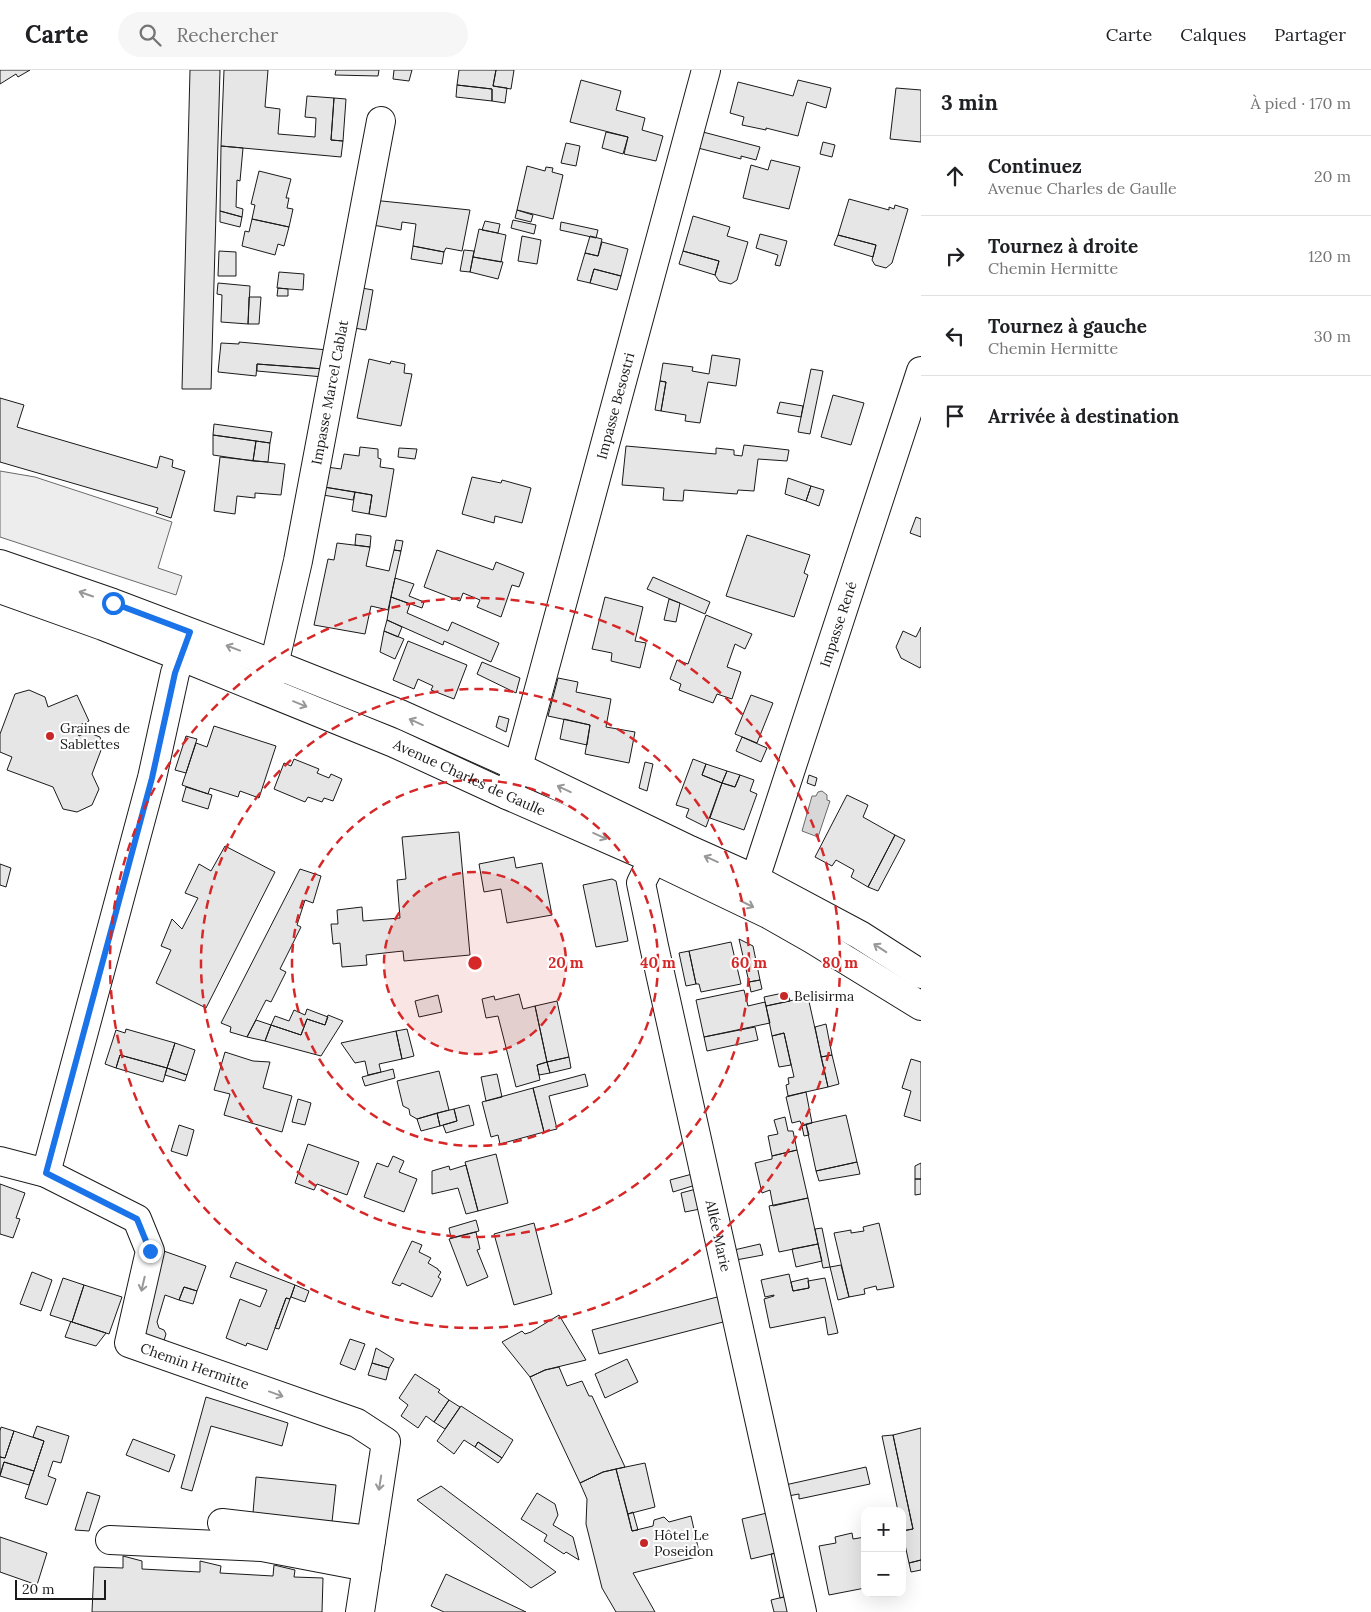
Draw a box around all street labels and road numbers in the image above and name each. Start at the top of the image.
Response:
street label: Impasse Marcel Cablat [307,318,352,466]
street label: Impasse Besostri [592,351,638,461]
street label: Impasse René [816,579,861,670]
street label: Avenue Charles de Gaulle [390,735,549,820]
street label: Allée Marie [701,1197,735,1274]
street label: Chemin Hermitte [138,1339,252,1394]

